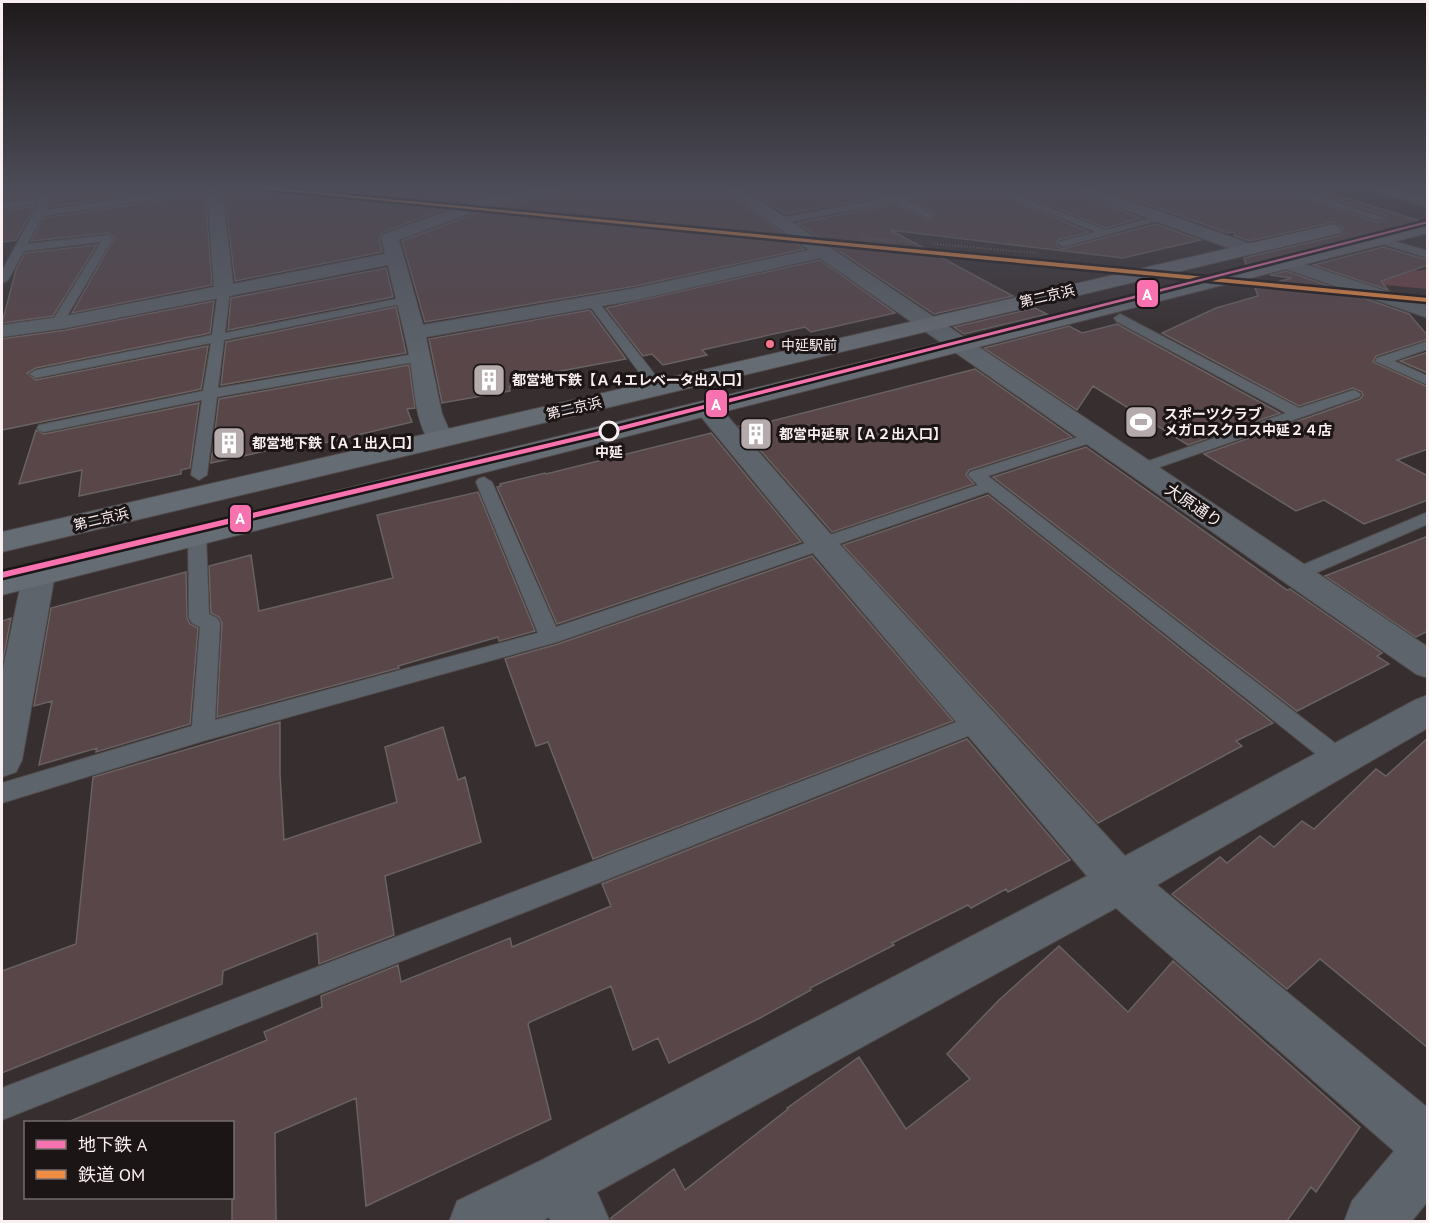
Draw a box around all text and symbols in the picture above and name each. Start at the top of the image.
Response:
line badge: A [1136,279,1159,308]
street label: 第二京浜 [1018,281,1076,311]
text: A [1142,284,1152,304]
place label: 中延駅前 [781,336,837,354]
marker: 中延駅前 [764,338,776,350]
building icon: 都営地下鉄【Ａ４エレベータ出入口】 [471,362,507,398]
place label: 都営地下鉄【Ａ４エレベータ出入口】 [512,371,750,389]
line badge: A [705,389,728,418]
street label: 第二京浜 [545,393,603,423]
text: A [711,394,721,414]
sports icon: スポーツクラブ メガロスクロス中延２４店 [1123,404,1159,440]
place label: スポーツクラブ メガロスクロス中延２４店 [1164,405,1332,439]
building icon: 都営中延駅【Ａ２出入口】 [738,416,774,452]
marker: 中延 [599,421,619,441]
building icon: 都営地下鉄【Ａ１出入口】 [211,425,247,461]
place label: 都営中延駅【Ａ２出入口】 [779,425,947,443]
place label: 都営地下鉄【Ａ１出入口】 [252,434,420,452]
place label: 中延 [595,443,623,461]
street label: 大原通り [1162,479,1226,531]
street label: 第二京浜 [72,504,130,534]
line badge: A [229,504,252,533]
text: A [235,508,245,528]
legend [24,1121,234,1199]
text: 地下鉄 A [78,1133,148,1156]
text: 鉄道 OM [78,1163,145,1186]

